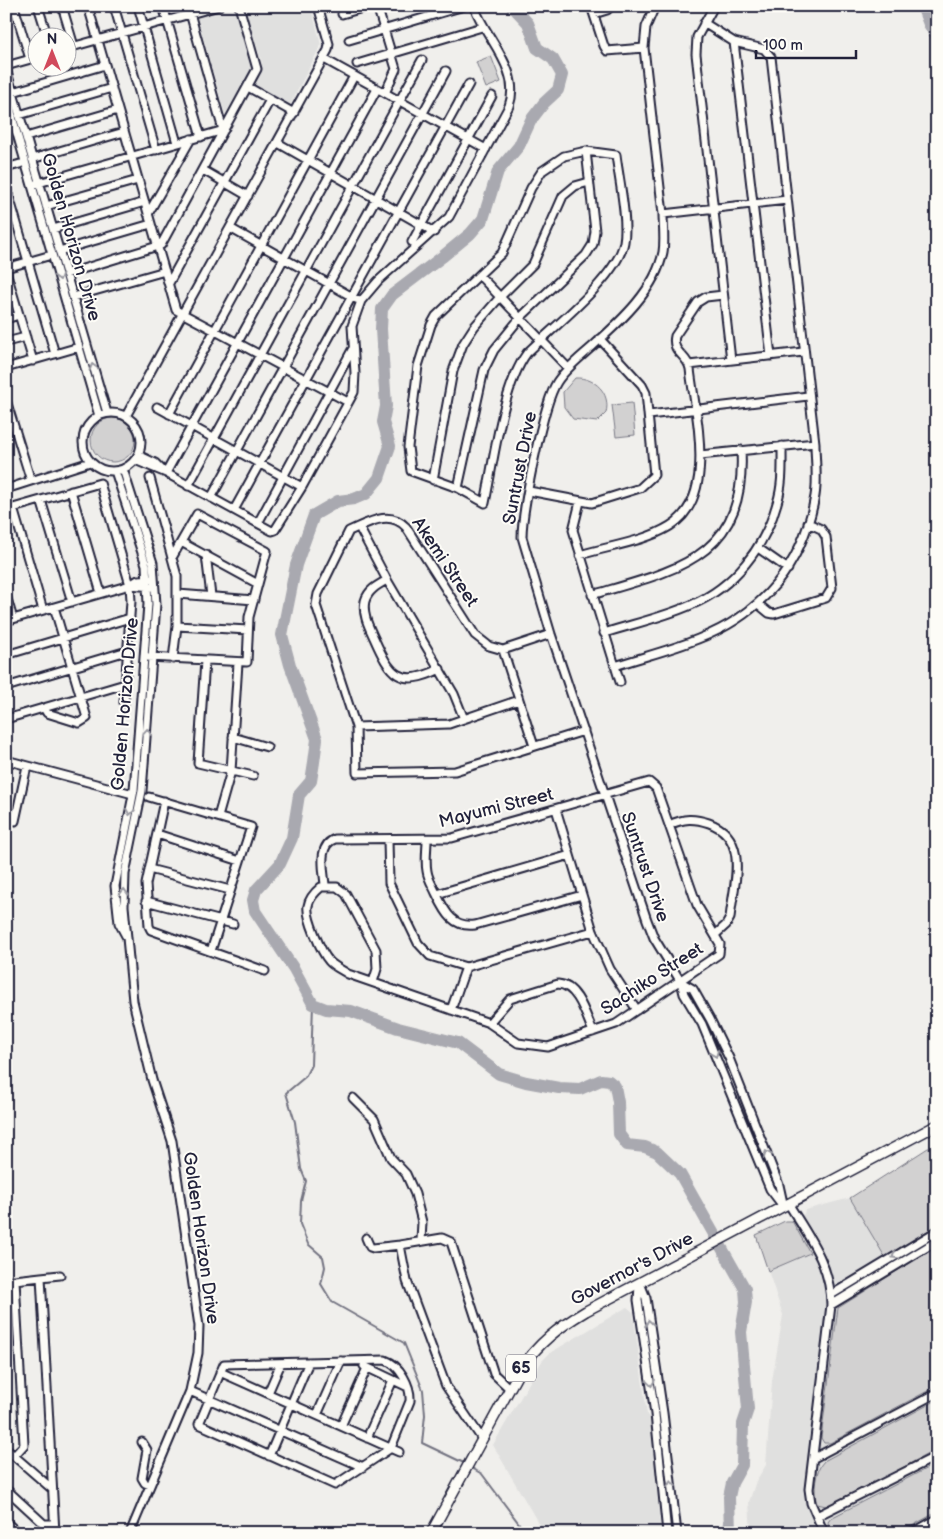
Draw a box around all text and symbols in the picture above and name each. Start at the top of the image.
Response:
north arrow [28,28,78,78]
scale bar [756,28,856,60]
text: N [47,31,57,48]
text: 100 m [763,36,803,55]
street label: Golden Horizon Drive [37,151,105,324]
one-way arrow [54,273,64,281]
one-way arrow [89,363,99,371]
street label: Suntrust Drive [499,409,541,526]
street label: Akemi Street [407,513,483,611]
street label: Golden Horizon Drive [107,616,143,791]
one-way arrow [141,727,152,735]
street label: Mayumi Street [437,784,556,832]
one-way arrow [125,807,135,816]
street label: Suntrust Drive [616,809,674,925]
one-way arrow [119,888,129,896]
street label: Sachiko Street [597,938,707,1020]
one-way arrow [709,1049,719,1057]
one-way arrow [762,1150,772,1158]
street label: Golden Horizon Drive [179,1151,224,1326]
street label: Governor's Drive [567,1228,697,1310]
one-way arrow [892,1250,901,1260]
one-way arrow [645,1319,655,1328]
road number: 65 [506,1355,536,1382]
one-way arrow [645,1379,655,1388]
one-way arrow [666,1480,677,1488]

